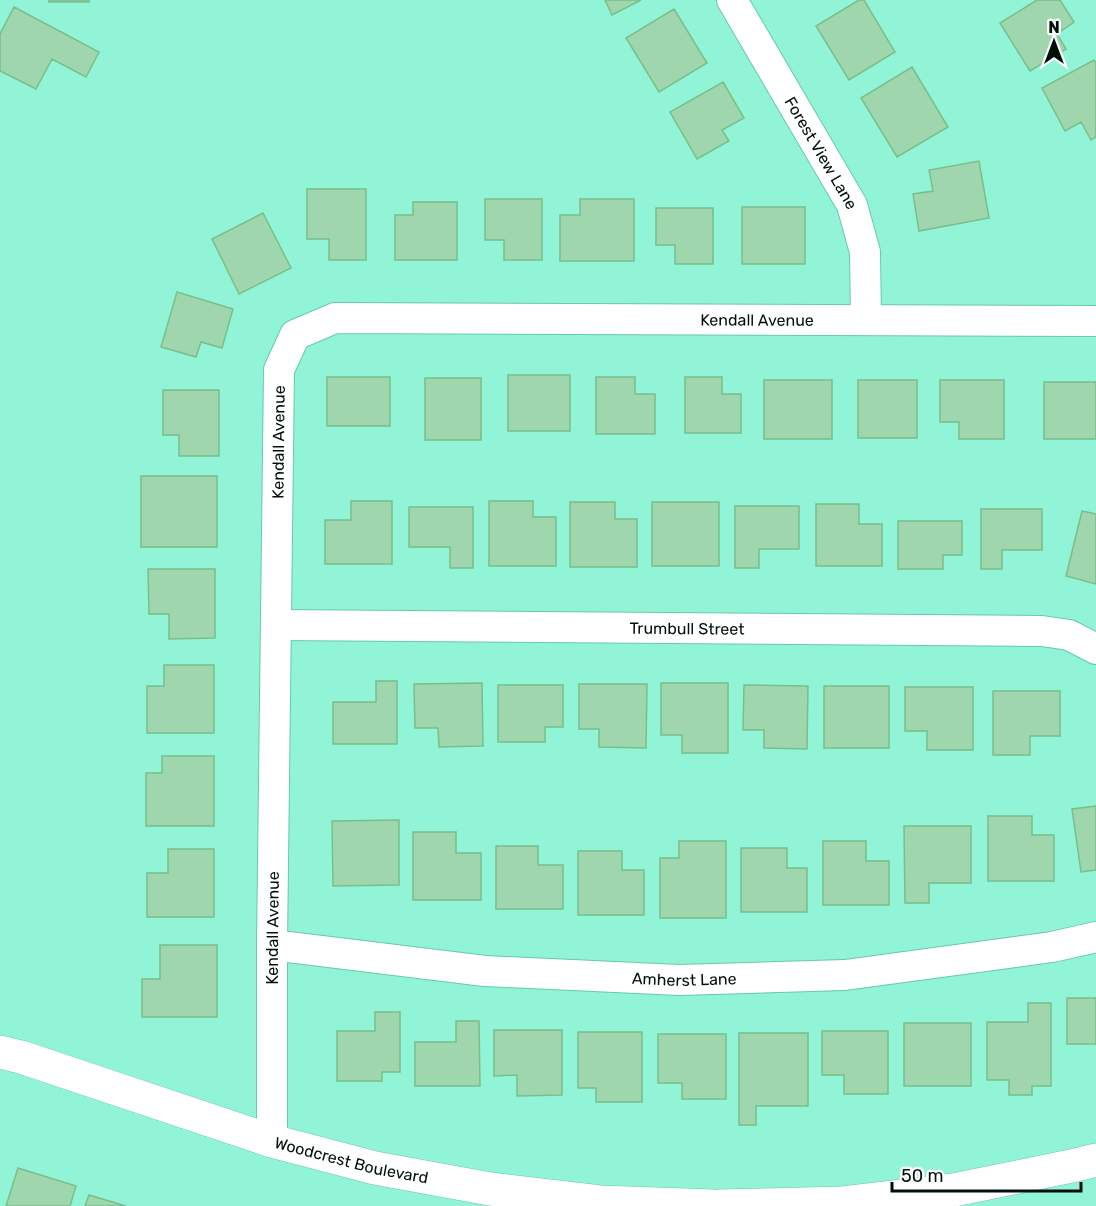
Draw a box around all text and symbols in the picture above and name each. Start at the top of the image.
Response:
north arrow [1024,12,1084,72]
text: N [1048,18,1060,37]
street label: Forest View Lane [781,93,861,213]
street label: Kendall Avenue [700,310,814,330]
street label: Kendall Avenue [268,385,289,499]
street label: Trumbull Street [629,619,745,639]
street label: Kendall Avenue [263,871,283,985]
street label: Amherst Lane [631,969,737,990]
street label: Woodcrest Boulevard [272,1133,430,1188]
scale bar [892,1155,1081,1193]
text: 50 m [901,1165,944,1187]

